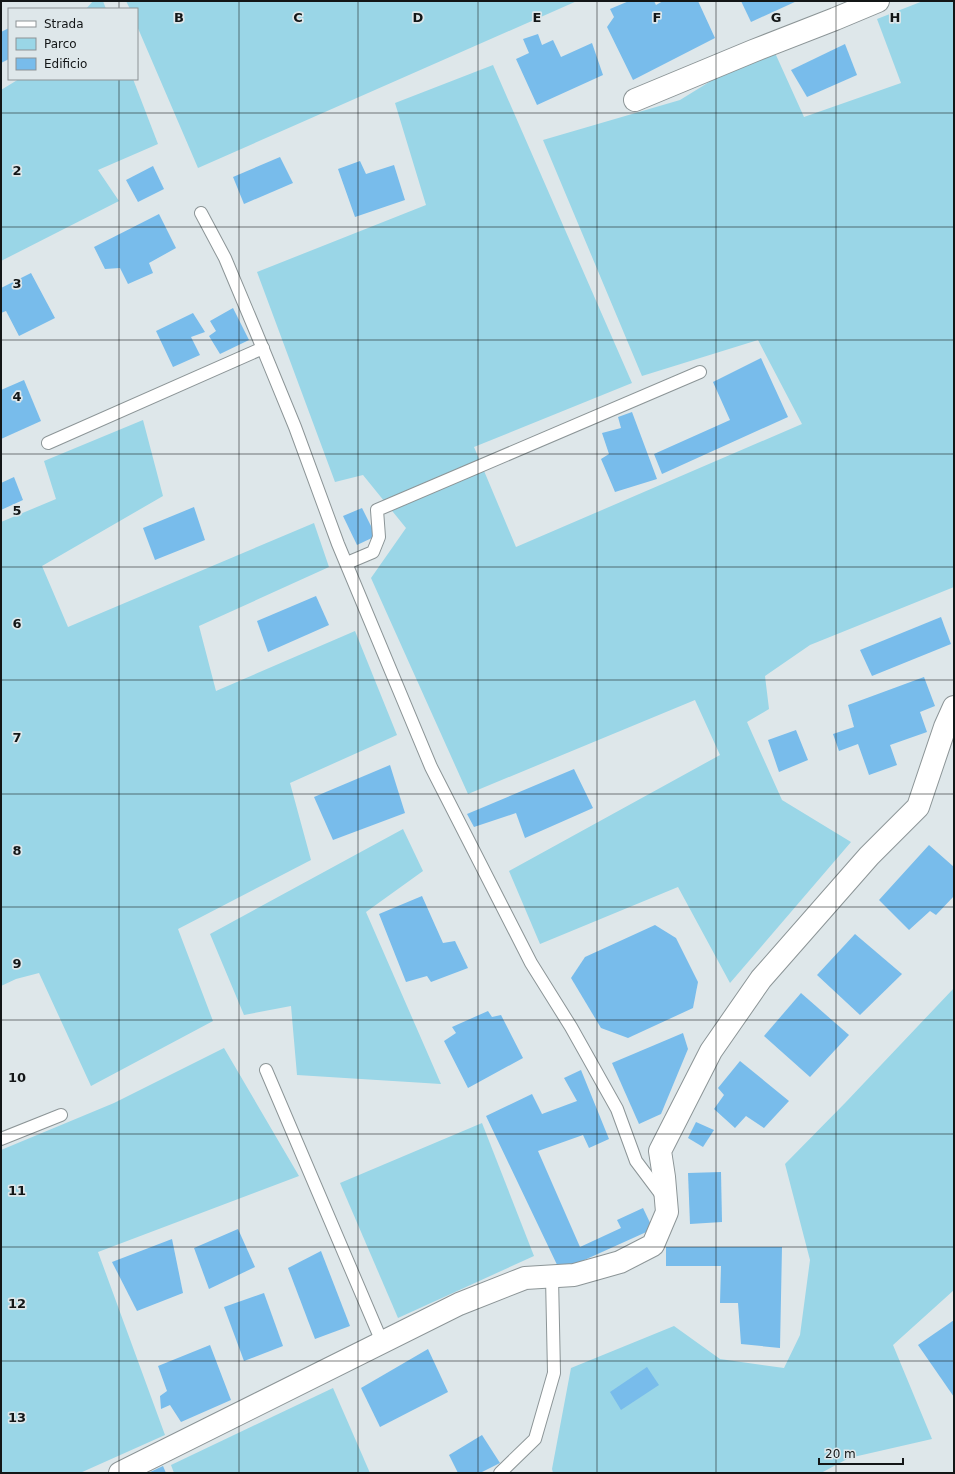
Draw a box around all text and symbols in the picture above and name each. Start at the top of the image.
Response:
legend [8,8,138,80]
text: B [174,10,184,25]
text: C [293,10,303,25]
text: D [413,10,424,25]
text: E [533,10,541,25]
text: F [653,10,661,25]
text: G [771,10,781,25]
text: H [890,10,900,25]
text: Strada [44,17,84,31]
text: Parco [44,37,77,51]
text: Edificio [44,57,87,71]
text: 2 [12,163,22,178]
text: 3 [12,276,22,291]
text: 4 [12,389,22,404]
text: 5 [12,503,22,518]
text: 6 [12,616,22,631]
text: 7 [12,730,22,745]
text: 8 [12,843,22,858]
text: 9 [12,956,22,971]
text: 10 [8,1070,26,1085]
text: 11 [8,1183,26,1198]
text: 12 [8,1296,26,1311]
text: 13 [8,1410,26,1425]
scale bar [819,1440,903,1466]
text: 20 m [825,1447,856,1461]

